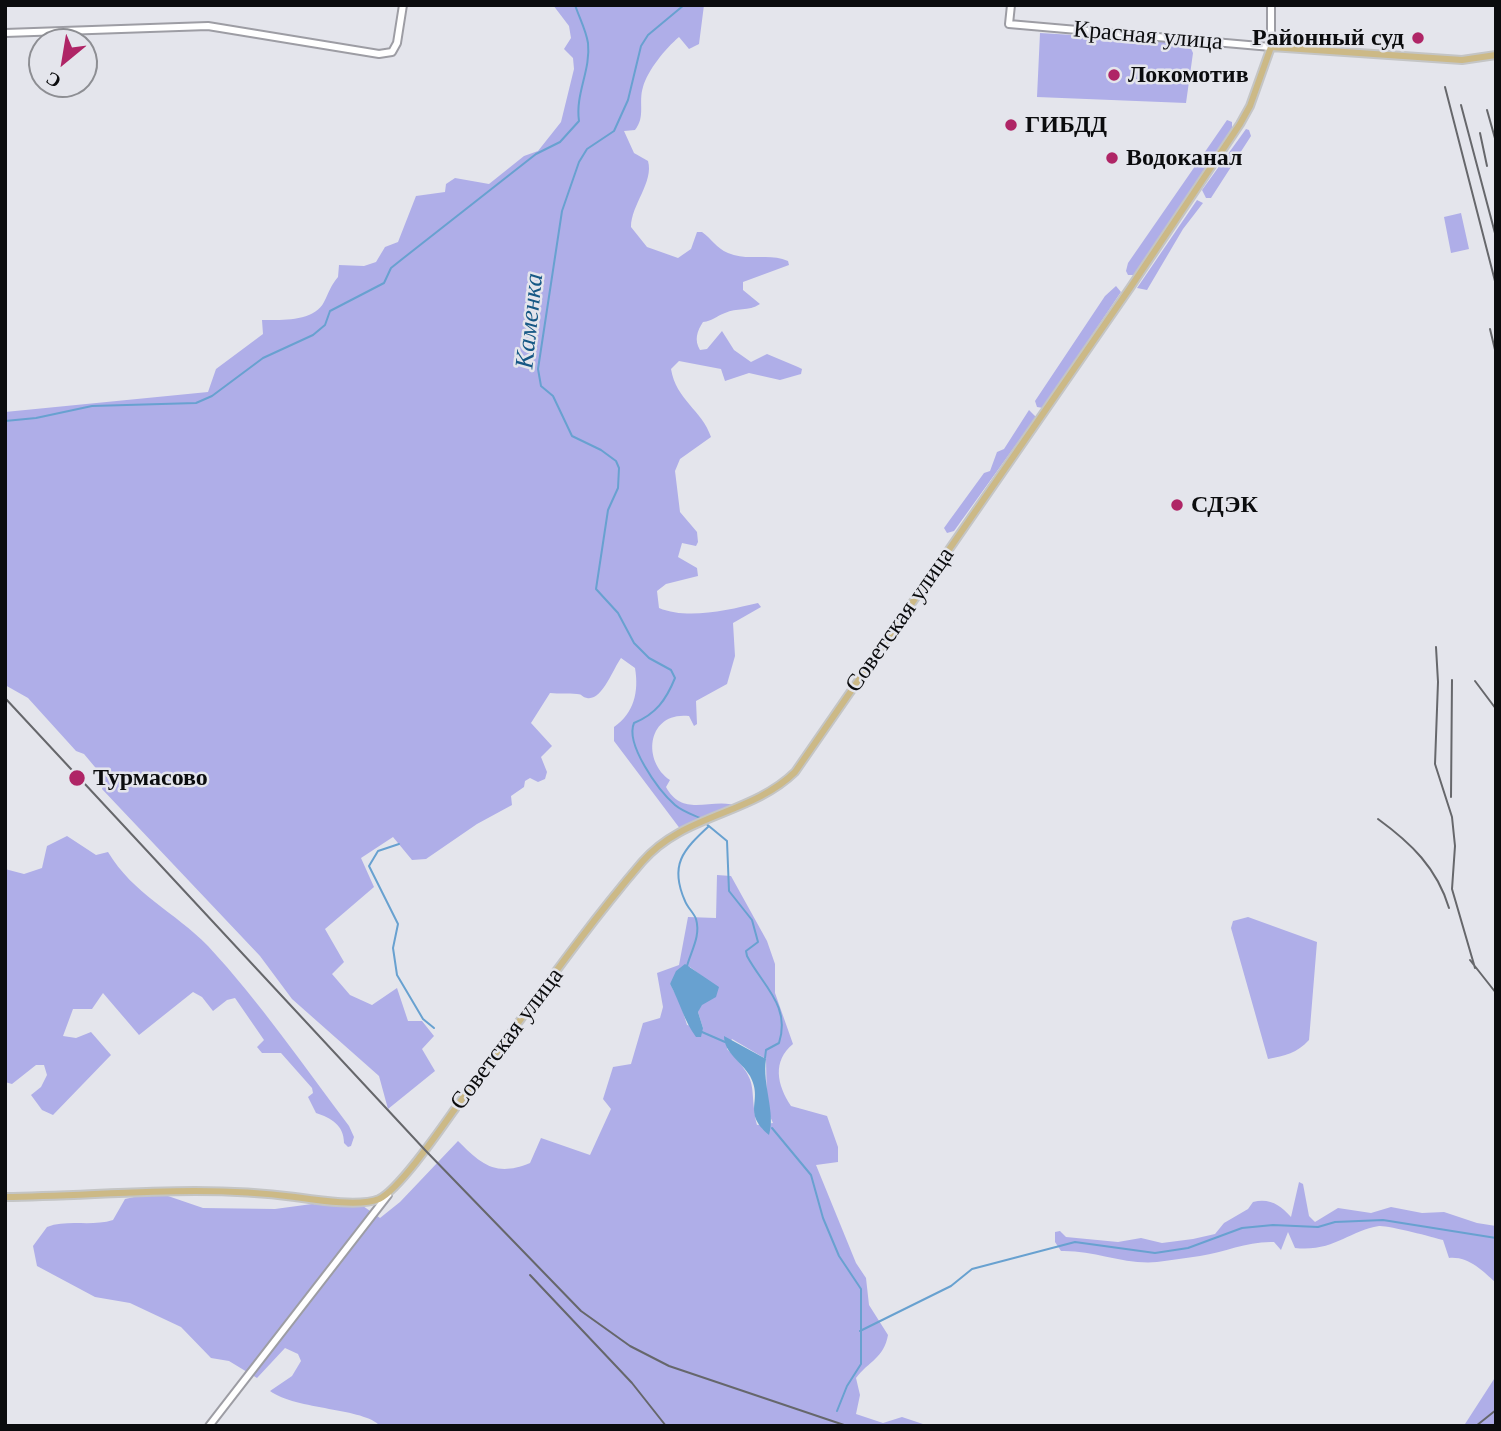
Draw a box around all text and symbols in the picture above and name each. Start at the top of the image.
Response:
street label: Красная улица [1072,15,1224,57]
place label: Районный суд [1252,24,1404,52]
north arrow [28,28,98,98]
marker: Районный суд [1410,30,1426,46]
place label: Локомотив [1128,61,1249,89]
text: С [42,66,65,93]
marker: Локомотив [1106,67,1122,83]
place label: ГИБДД [1025,111,1107,139]
marker: ГИБДД [1003,117,1019,133]
place label: Водоканал [1126,144,1242,172]
marker: Водоканал [1104,150,1120,166]
water label: Каменка [509,272,551,370]
place label: СДЭК [1191,491,1258,519]
marker: СДЭК [1169,497,1185,513]
street label: Советская улица [839,542,961,698]
place label: Турмасово [93,764,208,792]
marker: Турмасово [67,768,87,788]
street label: Советская улица [444,962,570,1116]

